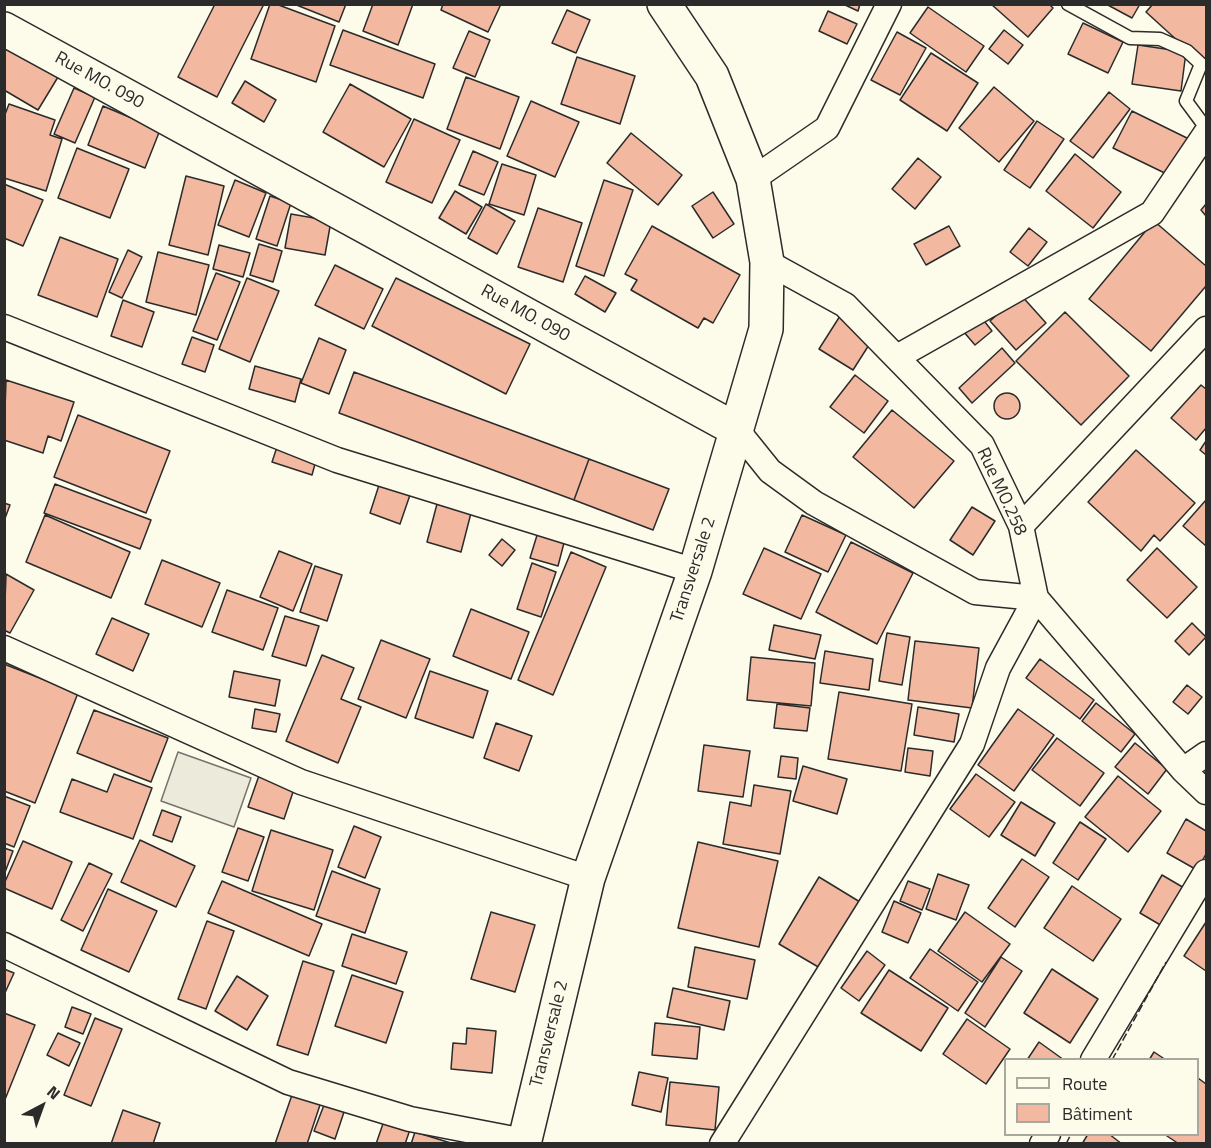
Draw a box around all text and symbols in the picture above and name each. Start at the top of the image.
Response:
street label: Rue MO. 090 [51,48,147,114]
street label: Rue MO. 090 [477,281,573,347]
street label: Rue MO.258 [971,445,1031,539]
street label: Transversale 2 [667,515,721,625]
street label: Transversale 2 [526,978,574,1090]
legend [1004,1058,1199,1136]
text: Route [1062,1070,1107,1097]
north arrow [12,1076,72,1136]
text: N [42,1080,66,1105]
text: Bâtiment [1062,1100,1132,1127]

